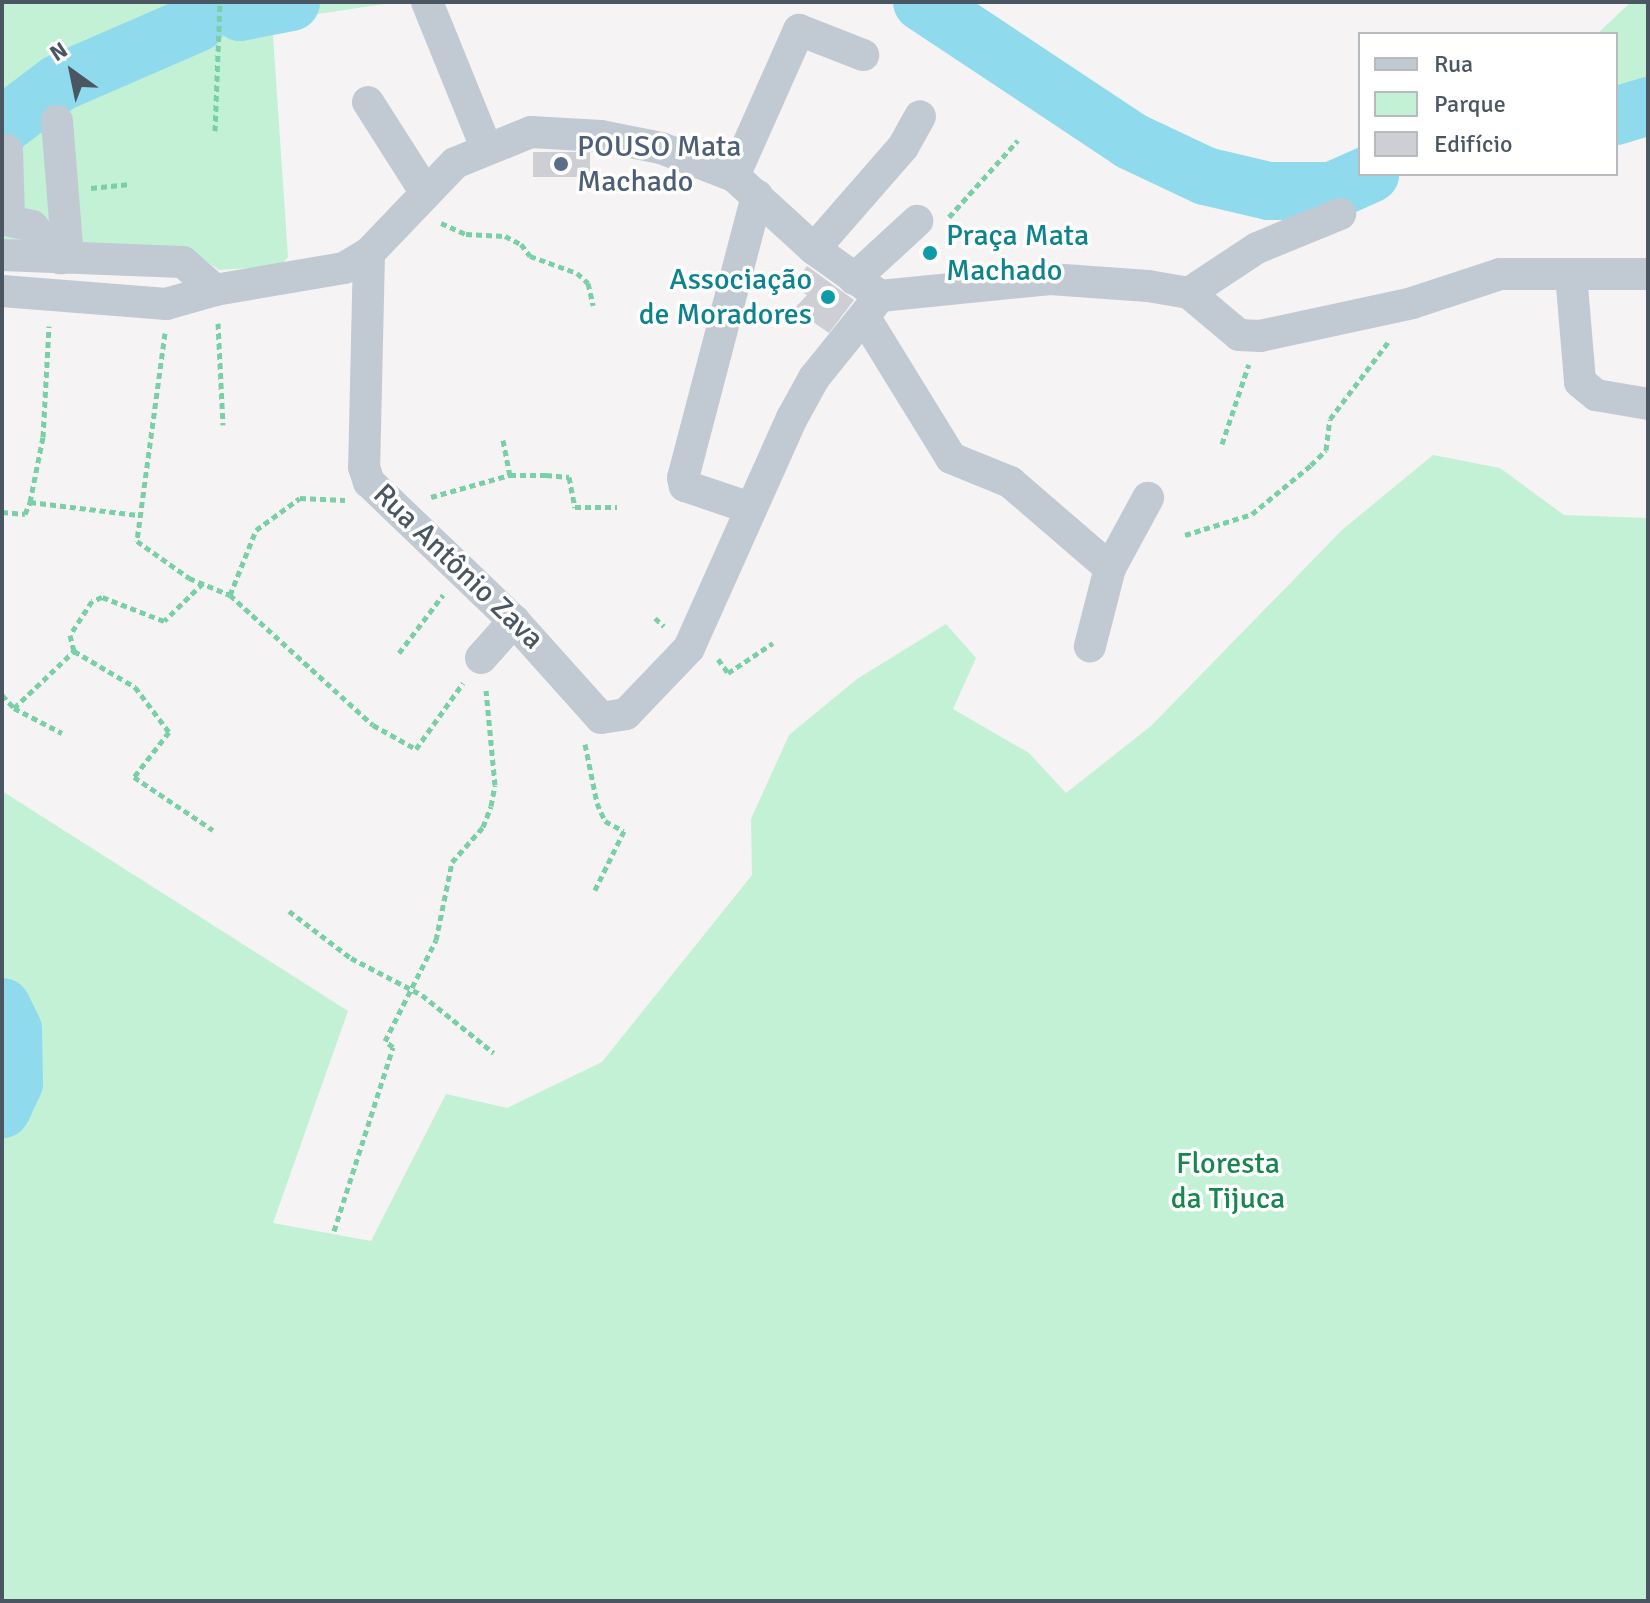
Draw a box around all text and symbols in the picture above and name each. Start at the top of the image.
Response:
north arrow [32,32,112,112]
legend [1358,32,1618,176]
text: N [45,36,72,67]
text: Rua [1434,49,1473,79]
text: Parque [1434,89,1506,119]
place label: POUSO Mata Machado [577,129,742,200]
text: Edifício [1434,129,1512,159]
marker: POUSO Mata Machado [552,155,570,173]
place label: Praça Mata Machado [946,218,1089,288]
marker: Praça Mata Machado [921,244,939,262]
place label: Associação de Moradores [639,262,812,332]
marker: Associação de Moradores [819,288,837,306]
street label: Rua Antônio Zava [365,477,551,657]
park label: Floresta da Tijuca [1171,1146,1285,1216]

